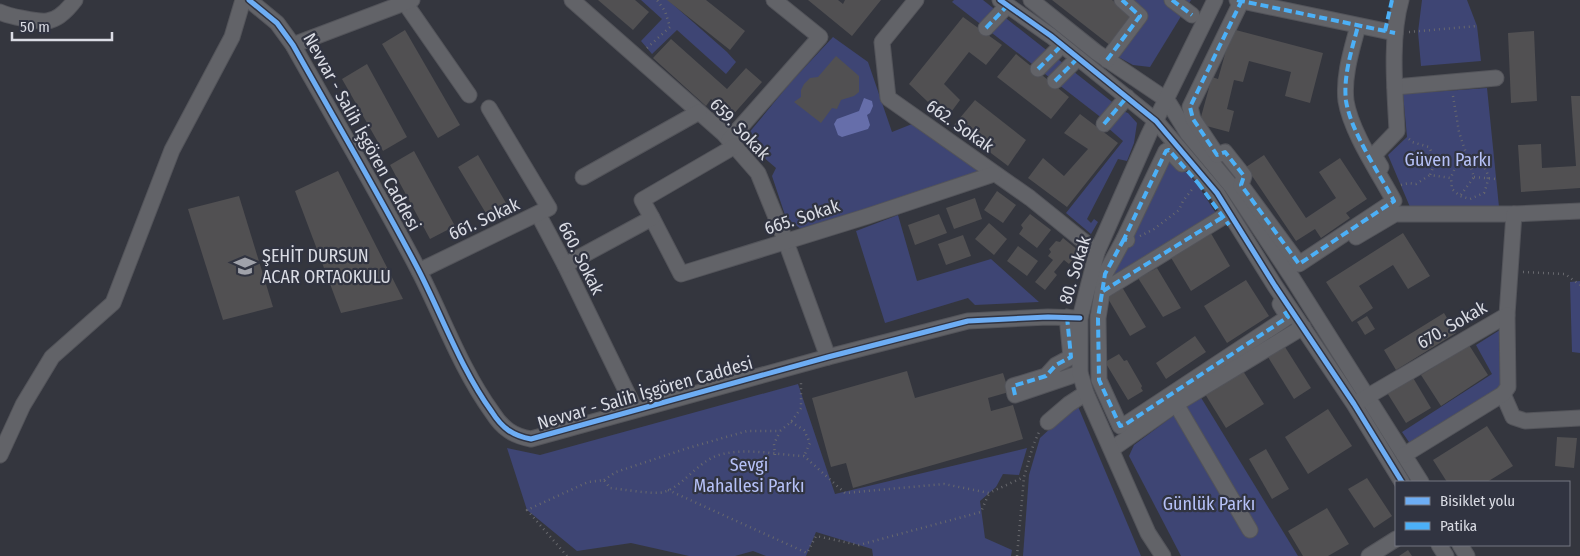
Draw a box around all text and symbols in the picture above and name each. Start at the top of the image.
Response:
scale bar [12,10,112,42]
text: 50 m [20,18,50,36]
street label: Nevvar - Salih İşgören Caddesi [298,29,426,235]
street label: 659. Sokak [705,94,775,165]
street label: 662. Sokak [922,95,999,158]
park label: Güven Parkı [1405,149,1491,171]
street label: 661. Sokak [445,193,524,245]
street label: 665. Sokak [762,194,843,239]
street label: 660. Sokak [553,218,609,299]
street label: 80. Sokak [1054,233,1096,307]
place label: ŞEHİT DURSUN ACAR ORTAOKULU [262,245,391,288]
school or university icon: ŞEHİT DURSUN ACAR ORTAOKULU [232,253,258,279]
street label: 670. Sokak [1413,296,1491,354]
street label: Nevvar - Salih İşgören Caddesi [535,352,755,434]
park label: Sevgi Mahallesi Parkı [693,454,805,497]
legend [1395,481,1570,546]
text: Bisiklet yolu [1440,492,1515,510]
park label: Günlük Parkı [1163,493,1255,515]
text: Patika [1440,517,1477,535]

